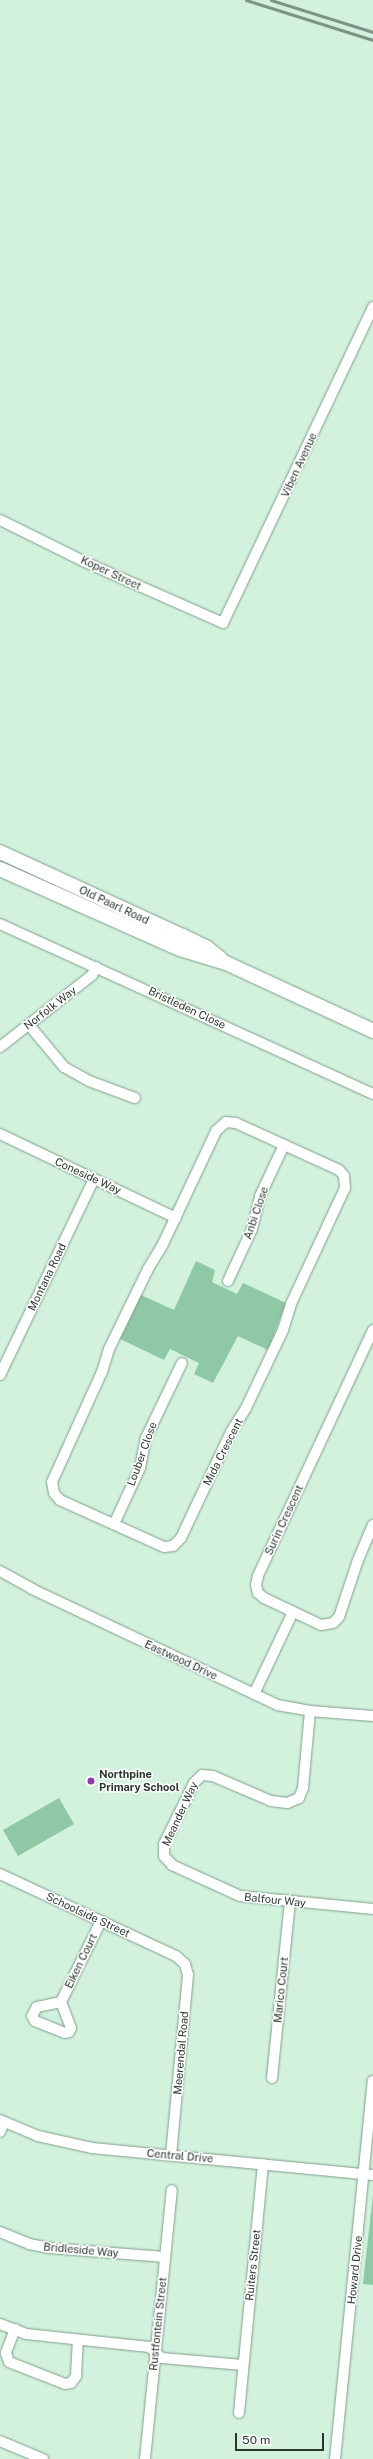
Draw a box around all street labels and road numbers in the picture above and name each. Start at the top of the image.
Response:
street label: Viben Avenue [278,431,320,499]
street label: Koper Street [79,553,143,593]
street label: Old Paarl Road [77,883,151,927]
street label: Norfolk Way [21,983,79,1033]
street label: Bristleden Close [146,984,228,1032]
street label: Coneside Way [53,1155,123,1197]
street label: Anbi Close [241,1185,271,1241]
street label: Montana Road [25,1241,69,1313]
street label: Mida Crescent [200,1416,246,1488]
street label: Louber Close [124,1420,160,1488]
street label: Surin Crescent [262,1483,306,1557]
street label: Eastwood Drive [142,1637,220,1683]
street label: Meander Way [159,1780,201,1848]
street label: Schoolside Street [44,1890,132,1940]
street label: Balfour Way [243,1890,307,1910]
street label: Eiken Court [62,1931,100,1991]
street label: Marico Court [271,1956,291,2024]
street label: Meerendal Road [171,2011,191,2095]
street label: Central Drive [146,2147,214,2165]
street label: Ruiters Street [243,2229,263,2301]
street label: Howard Drive [345,2235,365,2305]
street label: Bridleside Way [43,2240,119,2260]
street label: Rustfontein Street [147,2277,169,2371]

